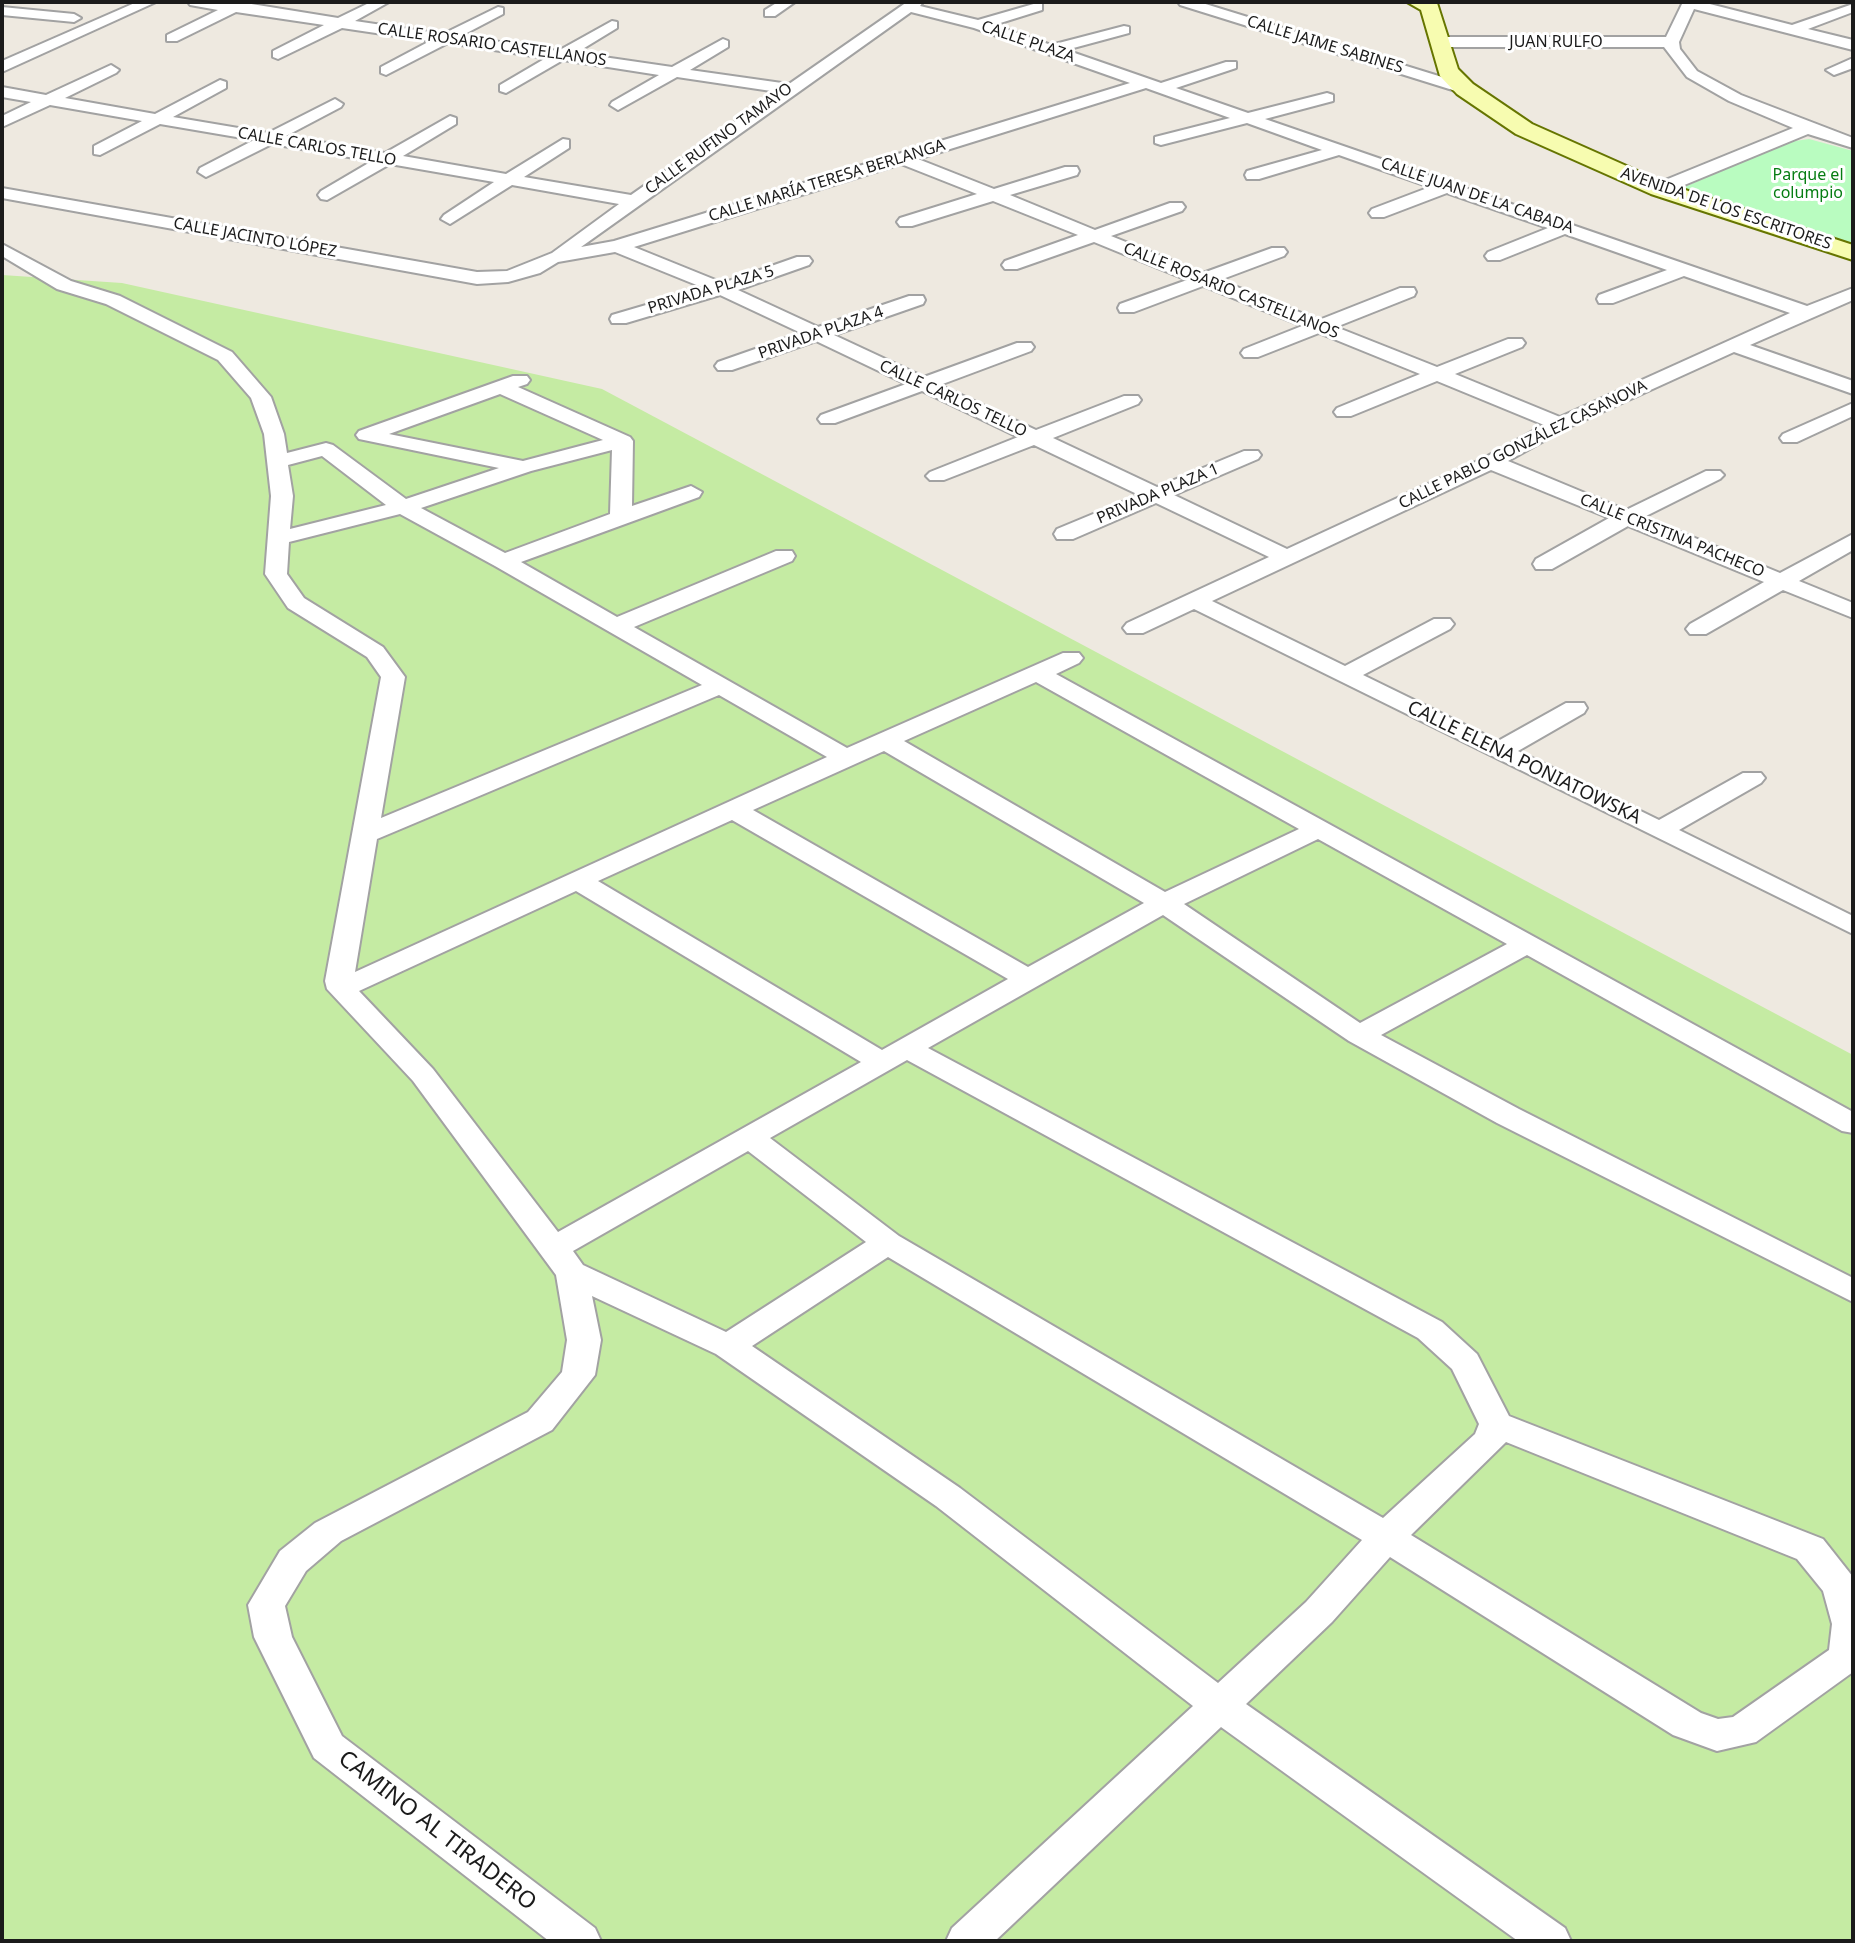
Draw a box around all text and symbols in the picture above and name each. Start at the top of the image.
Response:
street label: CALLE JAIME SABINES [1245,12,1405,78]
street label: CALLE PLAZA [979,17,1077,67]
street label: CALLE ROSARIO CASTELLANOS [376,19,608,71]
street label: JUAN RULFO [1509,32,1603,52]
street label: CALLE RUFINO TAMAYO [642,79,796,199]
street label: CALLE CARLOS TELLO [236,124,398,170]
street label: CALLE MARÍA TERESA BERLANGA [706,136,948,226]
street label: CALLE JUAN DE LA CABADA [1378,154,1576,238]
street label: AVENIDA DE LOS ESCRITORES [1618,164,1834,254]
park label: Parque el columpio [1772,165,1844,203]
street label: CALLE JACINTO LÓPEZ [172,214,338,262]
street label: CALLE ROSARIO CASTELLANOS [1120,239,1342,343]
street label: PRIVADA PLAZA 5 [646,262,776,318]
street label: PRIVADA PLAZA 4 [756,303,886,363]
street label: CALLE CARLOS TELLO [876,356,1030,442]
street label: CALLE PABLO GONZÁLEZ CASANOVA [1396,376,1650,514]
street label: PRIVADA PLAZA 1 [1094,460,1222,528]
street label: CALLE CRISTINA PACHECO [1577,490,1767,582]
street label: CALLE ELENA PONIATOWSKA [1403,696,1645,830]
street label: CAMINO AL TIRADERO [333,1745,541,1917]

